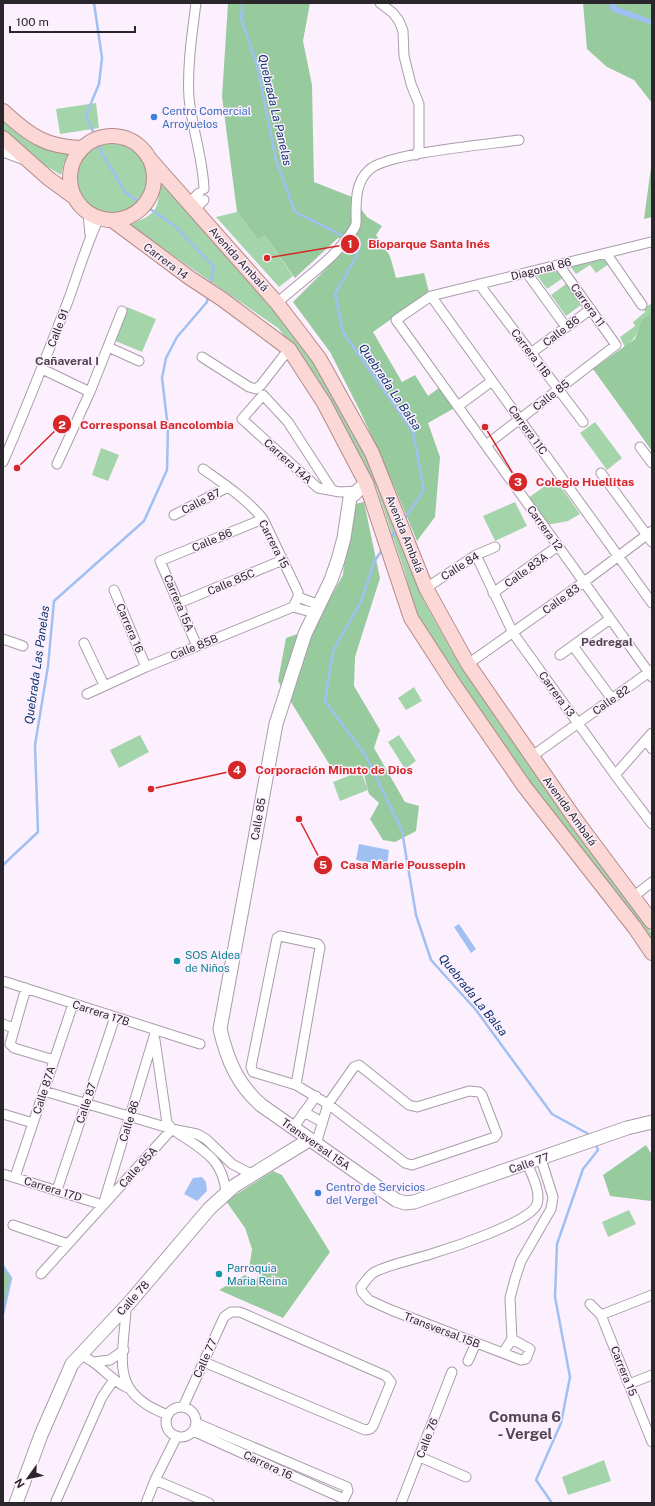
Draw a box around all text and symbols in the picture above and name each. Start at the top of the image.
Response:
scale bar [10,8,135,34]
text: 100 m [16,15,49,29]
water label: Quebrada La Panelas [255,53,295,167]
place label: Centro Comercial Arroyuelos [162,105,251,130]
marker: Centro Comercial Arroyuelos [149,112,159,122]
street label: Avenida Ambalá [207,224,271,294]
callout: Bioparque Santa Inés [340,232,498,256]
text: 1 [347,237,353,251]
text: Bioparque Santa Inés [368,237,490,251]
street label: Carrera 14 [141,240,191,282]
street label: Diagonal 86 [510,256,572,282]
street label: Carrera 11 [568,281,608,329]
street label: Calle 91 [45,307,71,349]
street label: Calle 86 [540,313,582,349]
street label: Carrera 11B [509,326,553,380]
water label: Quebrada La Balsa [356,341,424,433]
district label: Cañaveral I [35,354,99,368]
street label: Calle 85 [530,377,572,413]
street label: Carrera 11C [506,403,550,457]
callout: Corresponsal Bancolombia [52,412,241,436]
text: 2 [58,418,66,432]
text: Corresponsal Bancolombia [80,418,234,432]
street label: Carrera 14A [262,436,315,486]
callout: Colegio Huellitas [508,470,642,494]
text: 3 [514,475,522,489]
text: Colegio Huellitas [536,475,634,489]
street label: Calle 87 [179,486,223,516]
street label: Avenida Ambalá [384,494,426,574]
street label: Carrera 12 [525,503,565,553]
street label: Carrera 15 [257,518,291,570]
street label: Calle 86 [190,526,234,554]
street label: Calle 84 [439,550,481,582]
street label: Calle 83A [502,550,550,590]
street label: Calle 85C [205,567,257,597]
street label: Carrera 15A [162,573,196,633]
street label: Calle 83 [540,582,582,616]
street label: Carrera 16 [114,601,146,655]
water label: Quebrada Las Panelas [22,605,52,725]
street label: Calle 85B [168,632,220,662]
district label: Pedregal [581,635,633,649]
street label: Carrera 13 [537,669,577,719]
street label: Calle 82 [590,683,632,717]
callout: Corporación Minuto de Dios [227,758,421,782]
text: 4 [233,763,241,777]
text: Corporación Minuto de Dios [255,763,413,777]
street label: Avenida Ambalá [541,774,599,848]
street label: Calle 85 [248,797,268,841]
callout: Casa Marie Poussepin [313,853,474,877]
text: 5 [319,858,327,872]
text: Casa Marie Poussepin [340,858,466,872]
place label: SOS Aldea de Niños [185,949,240,974]
water label: Quebrada La Balsa [436,951,510,1039]
marker: SOS Aldea de Niños [172,956,182,966]
street label: Carrera 17B [71,998,131,1028]
street label: Calle 87A [31,1064,57,1116]
street label: Calle 87 [74,1081,98,1125]
street label: Calle 86 [117,1099,141,1143]
street label: Transversal 15A [279,1116,353,1172]
street label: Calle 85A [117,1144,160,1190]
street label: Calle 77 [507,1150,551,1176]
street label: Carrera 17D [23,1175,84,1204]
place label: Centro de Servicios del Vergel [326,1181,426,1206]
marker: Centro de Servicios del Vergel [313,1188,323,1198]
place label: Parroquia Maria Reina [227,1262,287,1287]
marker: Parroquia Maria Reina [214,1269,224,1279]
street label: Calle 78 [114,1278,152,1318]
street label: Transversal 15B [402,1310,482,1350]
street label: Calle 77 [191,1336,219,1380]
street label: Carrera 15 [609,1344,639,1398]
district label: Comuna 6 - Vergel [489,1408,561,1442]
street label: Calle 76 [414,1416,440,1460]
street label: Carrera 16 [242,1448,294,1482]
north arrow [8,1458,48,1498]
text: N [12,1477,27,1490]

